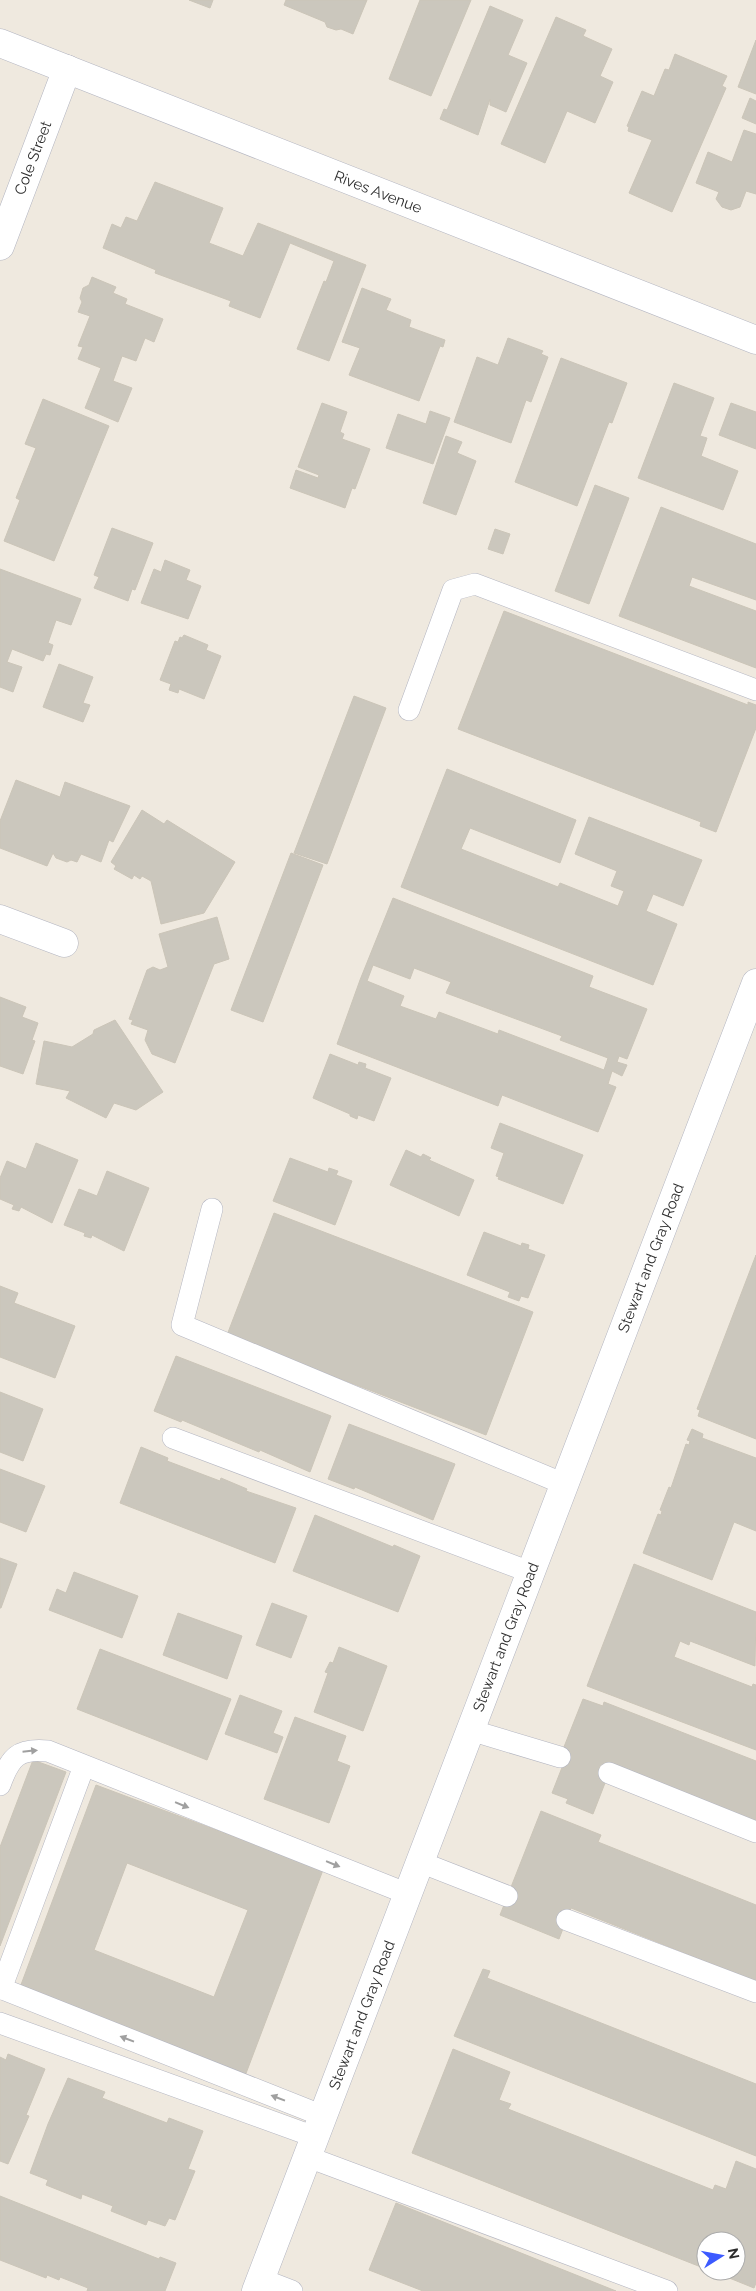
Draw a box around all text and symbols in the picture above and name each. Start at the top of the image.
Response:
street label: Cole Street [11,119,55,197]
street label: Rives Avenue [331,167,425,217]
street label: Stewart and Gray Road [614,1181,688,1335]
street label: Stewart and Gray Road [469,1560,543,1714]
one-way arrow [22,1747,38,1755]
one-way arrow [175,1801,190,1809]
one-way arrow [326,1861,340,1869]
street label: Stewart and Gray Road [325,1938,399,2092]
one-way arrow [119,2035,134,2042]
one-way arrow [271,2094,285,2102]
north arrow [696,2231,746,2281]
text: N [725,2247,743,2260]

